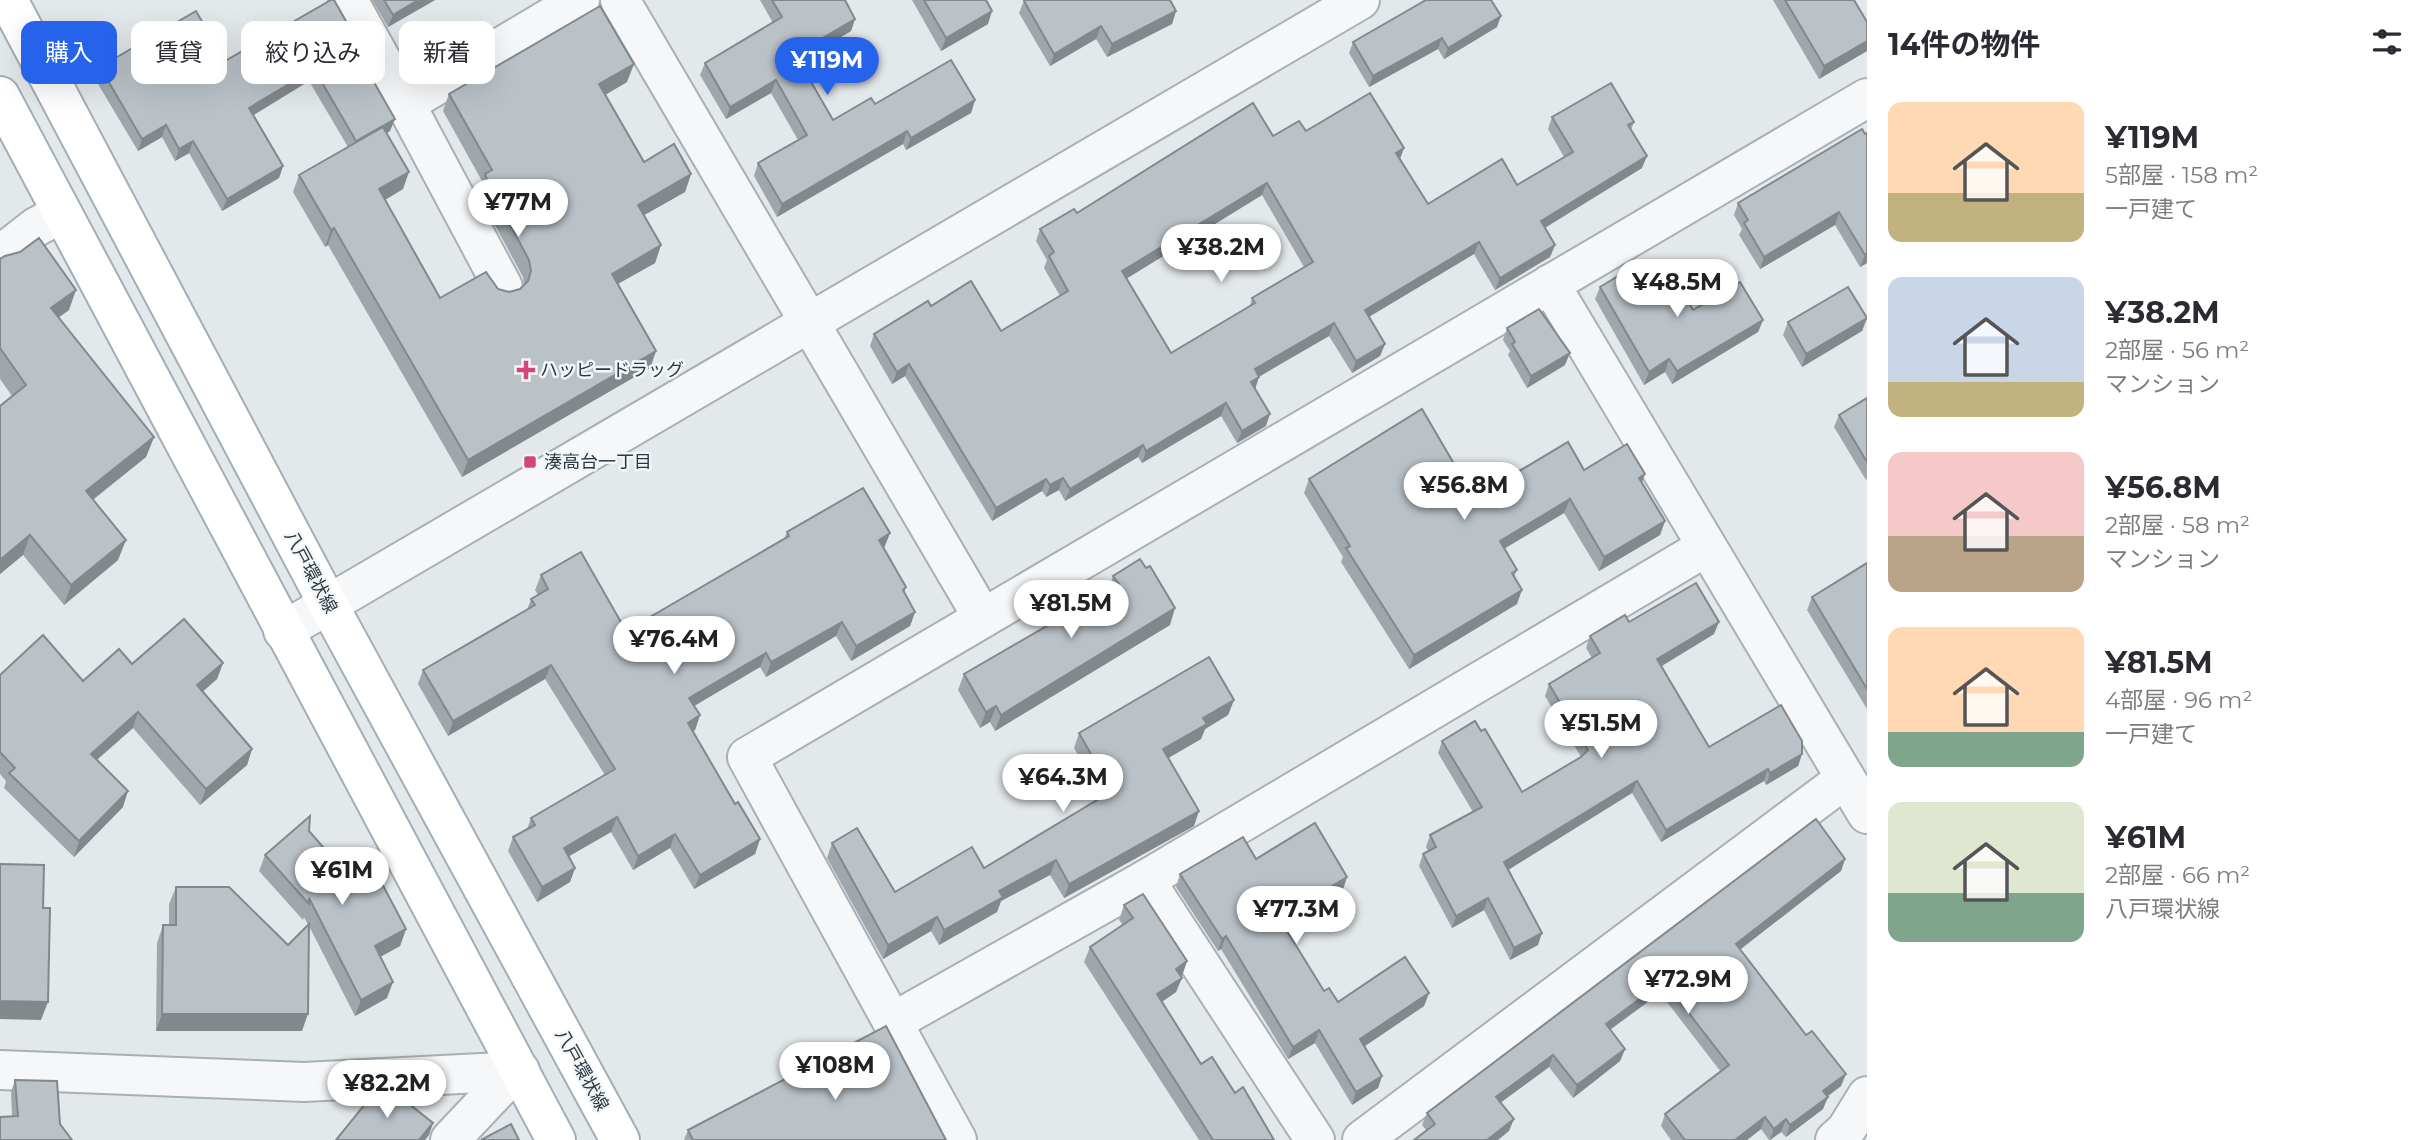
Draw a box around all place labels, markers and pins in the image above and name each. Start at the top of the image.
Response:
pin: ¥119M [778,38,876,97]
pin: ¥77M [477,180,559,239]
pin: ¥38.2M [1164,224,1278,284]
pin: ¥48.5M [1620,260,1734,319]
place label: ハッピードラッグ [540,359,684,381]
marker: ハッピードラッグ [518,362,534,378]
place label: 湊高台一丁目 [544,451,652,473]
marker: 湊高台一丁目 [522,454,538,470]
pin: ¥56.8M [1407,462,1521,522]
pin: ¥81.5M [1014,580,1128,640]
pin: ¥76.4M [617,616,731,676]
pin: ¥51.5M [1544,700,1658,760]
pin: ¥64.3M [1006,754,1120,814]
pin: ¥61M [301,848,383,907]
pin: ¥77.3M [1239,886,1353,946]
pin: ¥72.9M [1631,956,1745,1016]
pin: ¥108M [786,1042,884,1102]
pin: ¥82.2M [330,1060,444,1120]

